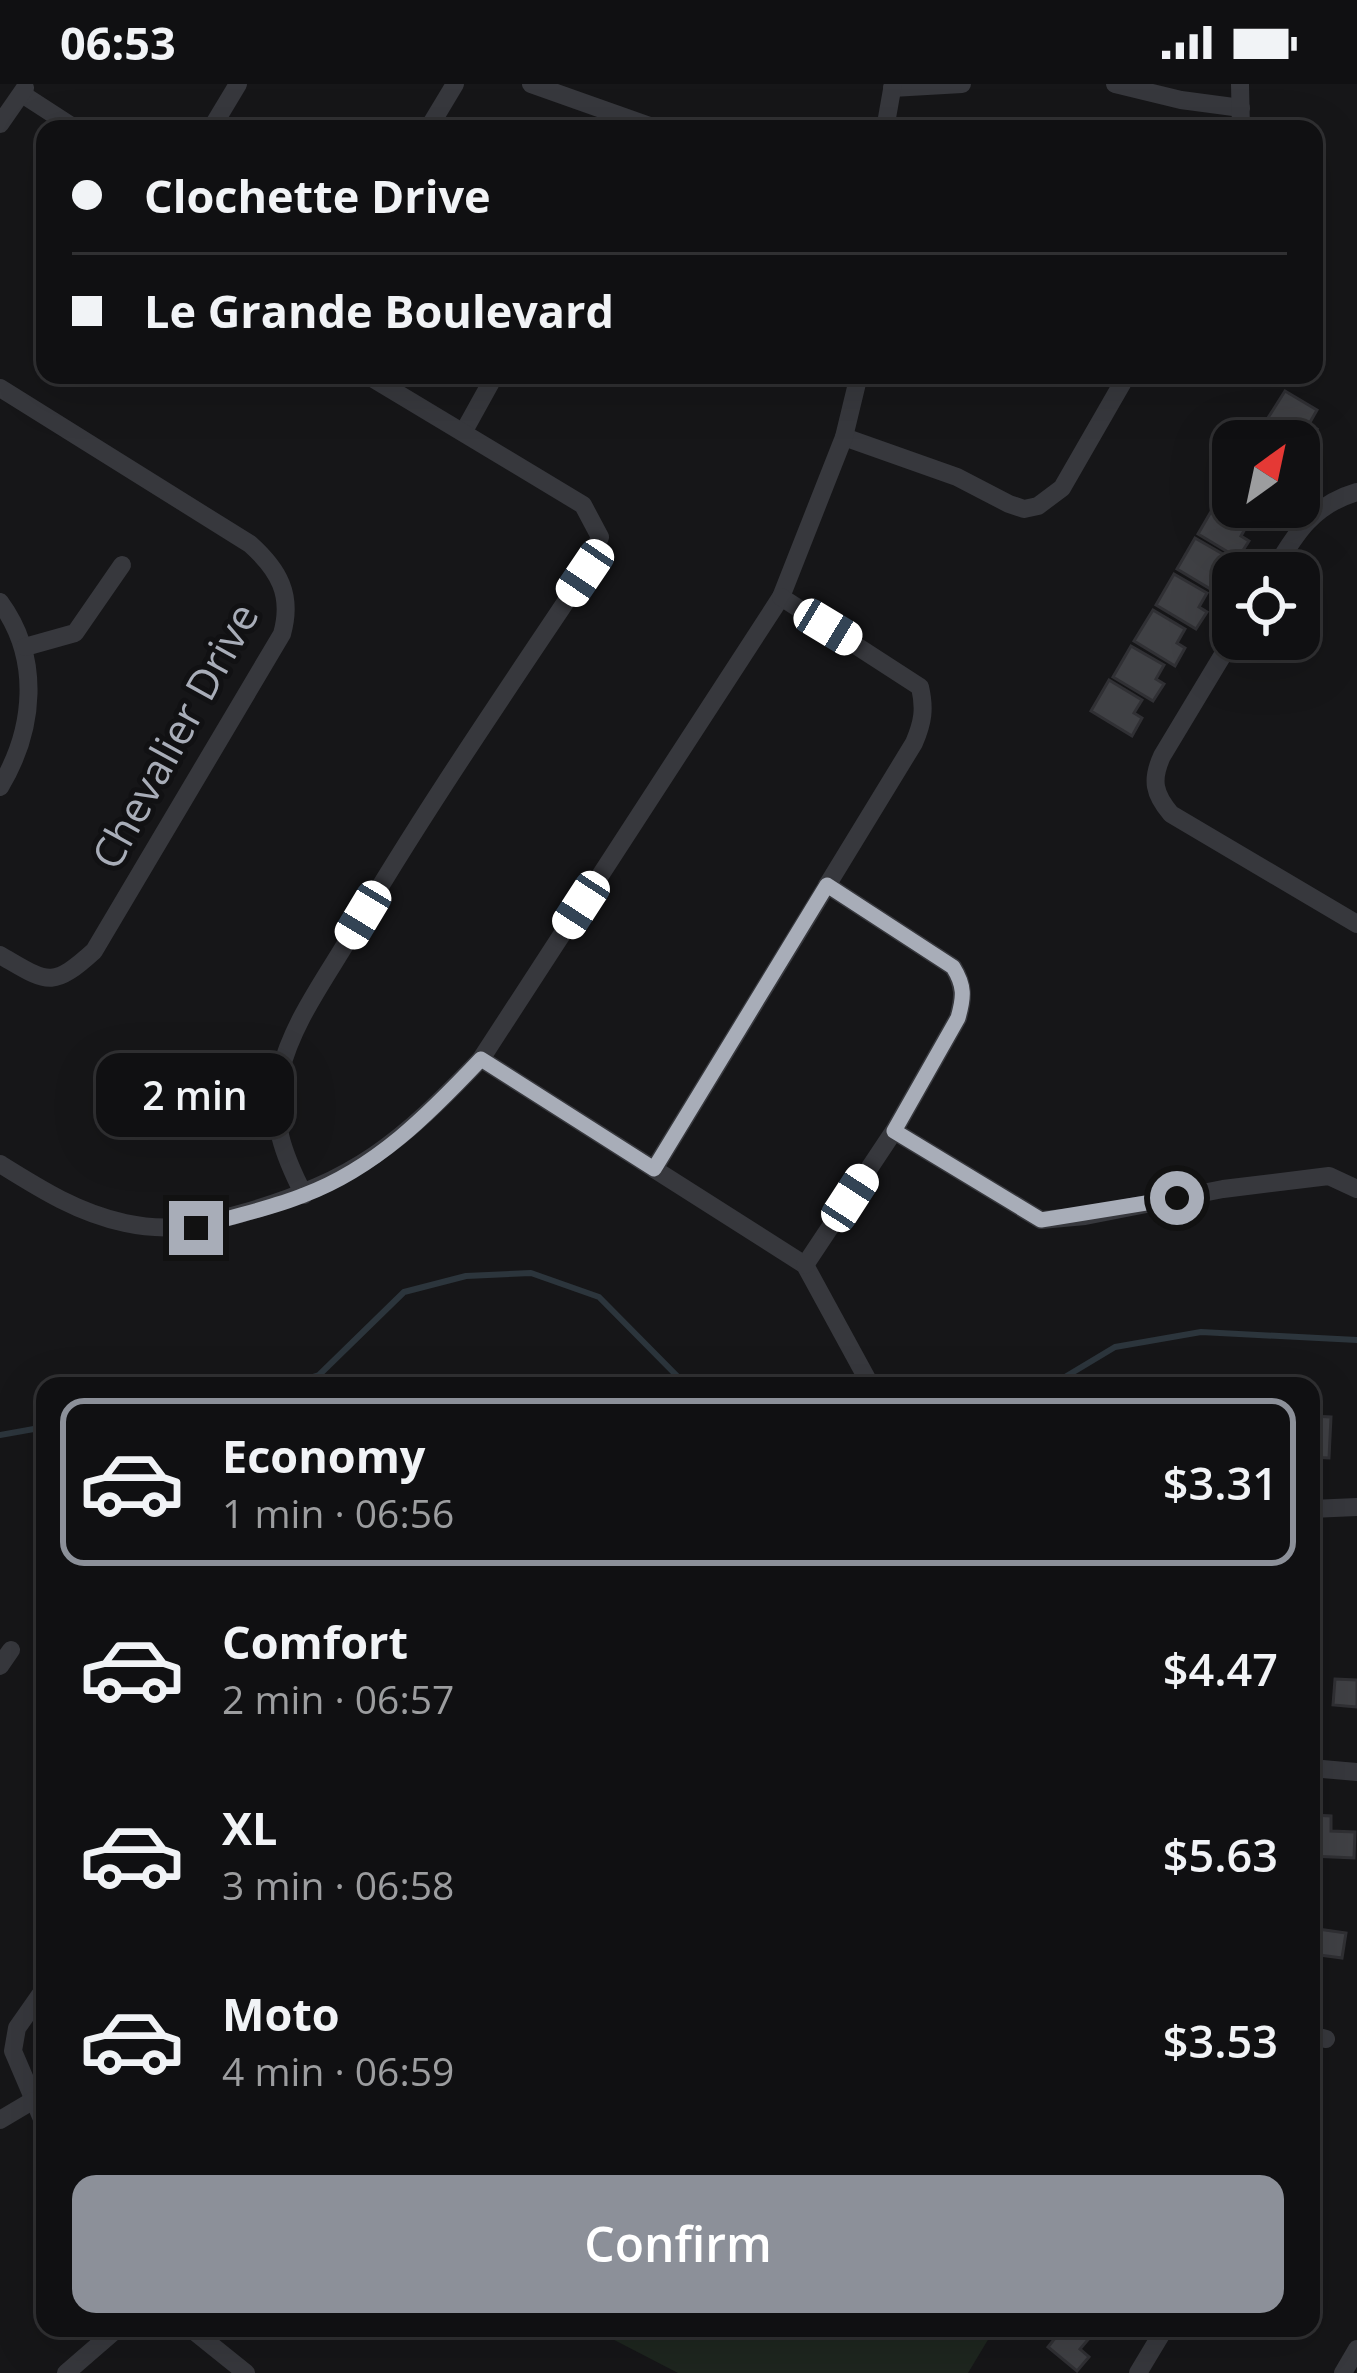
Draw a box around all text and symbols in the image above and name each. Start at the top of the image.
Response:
text: 06:53 [60,12,176,73]
text: Clochette Drive [144,165,491,226]
text: Le Grande Boulevard [144,280,614,341]
north arrow [1212,420,1320,528]
map controls [1212,420,1320,660]
car [550,533,620,613]
button: locate [1212,552,1320,660]
street label: Chevalier Drive [77,592,270,878]
car [788,593,868,661]
car [546,865,616,945]
car [329,875,397,955]
callout: 2 min [97,1054,295,1138]
text: 2 min [142,1068,248,1121]
car [815,1158,885,1238]
route start [1150,1171,1204,1225]
route end [169,1201,223,1255]
text: Economy [222,1425,425,1486]
icon: car [78,1428,186,1536]
text: $3.31 [1163,1452,1278,1513]
text: 1 min · 06:56 [222,1486,454,1539]
text: Comfort [222,1611,408,1672]
icon: car [78,1614,186,1722]
text: $4.47 [1163,1638,1278,1699]
text: 2 min · 06:57 [222,1672,454,1725]
text: XL [222,1797,277,1858]
icon: car [78,1800,186,1908]
text: $5.63 [1163,1824,1278,1885]
text: 3 min · 06:58 [222,1858,454,1911]
text: Moto [222,1983,340,2044]
icon: car [78,1986,186,2094]
text: $3.53 [1163,2010,1278,2071]
text: 4 min · 06:59 [222,2044,454,2097]
button: Confirm [72,2175,1284,2313]

